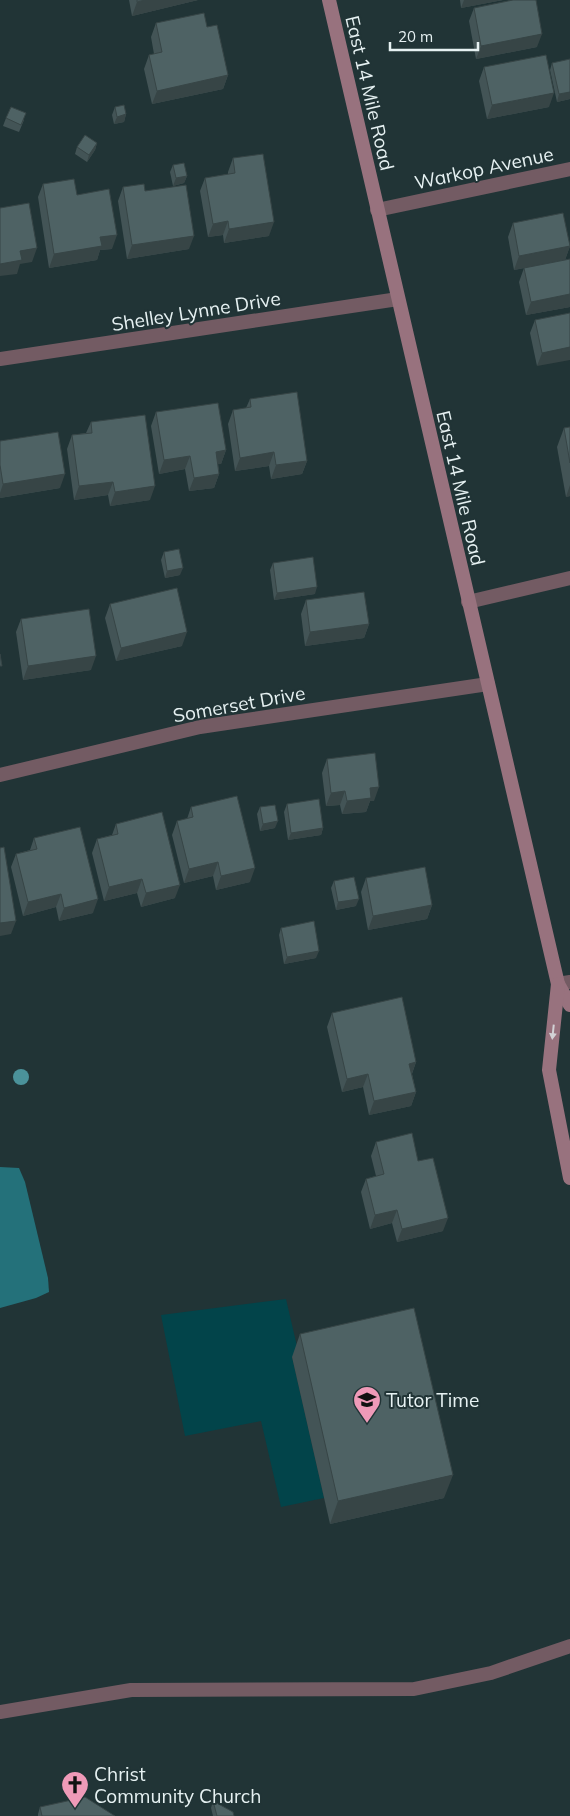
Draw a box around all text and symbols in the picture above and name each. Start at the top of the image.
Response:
street label: East 14 Mile Road [340,13,400,173]
scale bar [390,20,478,52]
text: 20 m [398,27,433,46]
street label: Warkop Avenue [412,142,556,194]
street label: Shelley Lynne Drive [110,286,282,336]
street label: East 14 Mile Road [431,408,491,568]
street label: Somerset Drive [171,681,307,727]
one-way arrow [549,1025,557,1041]
school or university icon: Tutor Time [352,1385,382,1424]
place label: Tutor Time [386,1388,479,1412]
place label: Christ Community Church [94,1762,261,1808]
church icon: Christ Community Church [60,1770,90,1809]

